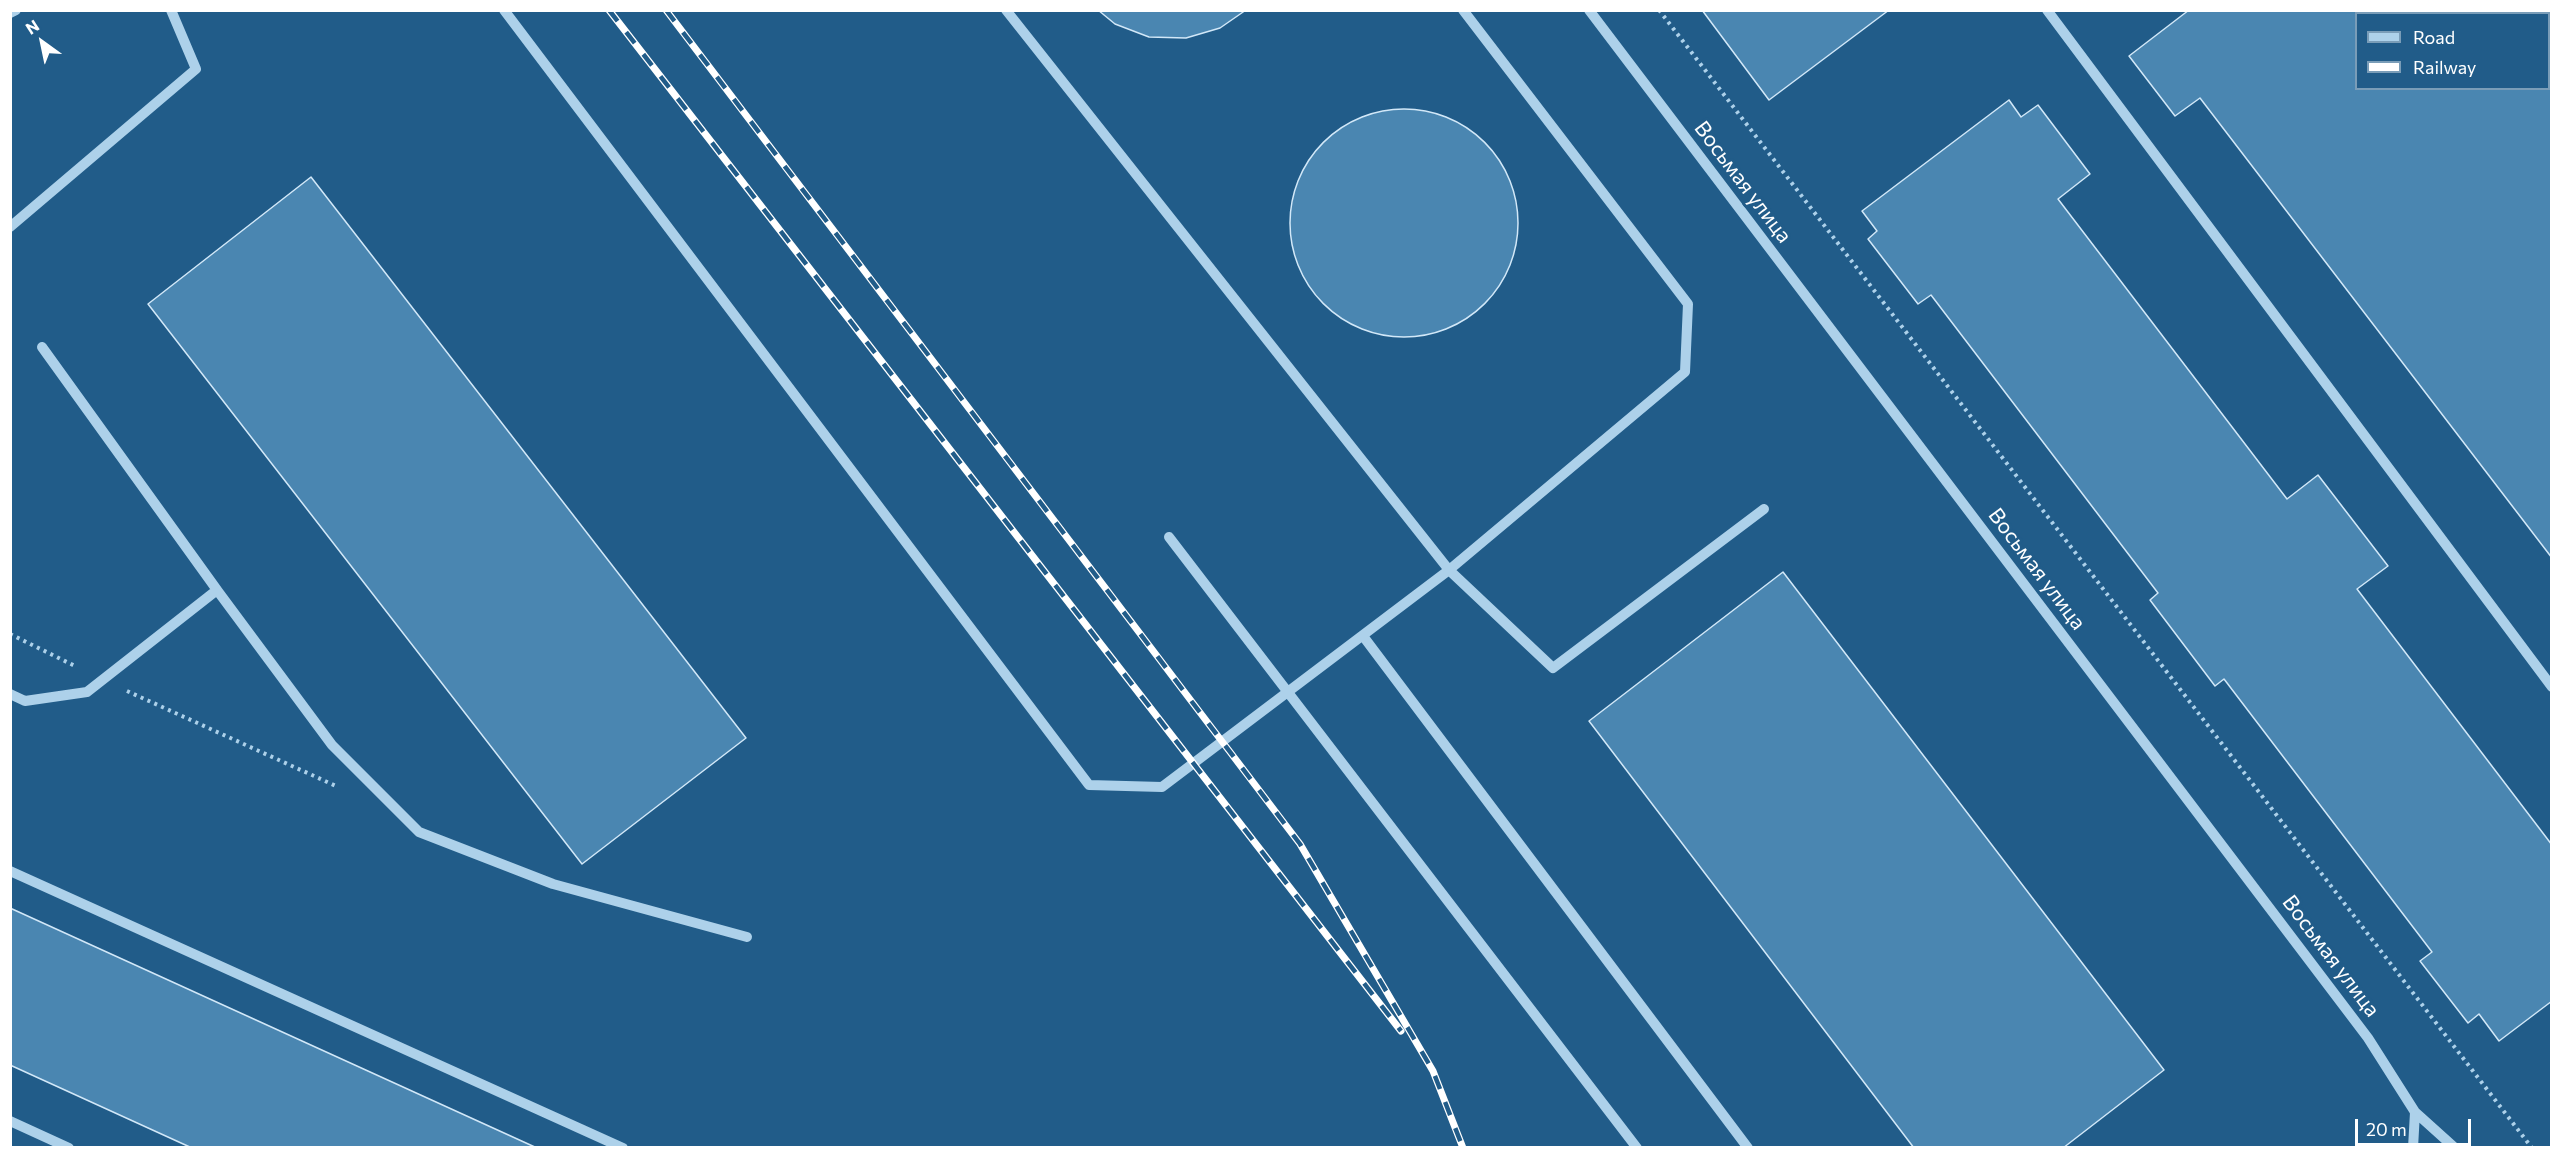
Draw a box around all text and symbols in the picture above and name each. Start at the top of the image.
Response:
north arrow [12,12,72,72]
legend [2355,12,2550,90]
text: N [22,15,42,38]
text: Road [2413,26,2455,48]
text: Railway [2413,56,2476,78]
street label: Восьмая улица [1689,116,1797,248]
street label: Восьмая улица [1983,503,2091,635]
street label: Восьмая улица [2277,890,2385,1022]
scale bar [2358,1107,2474,1145]
text: 20 m [2366,1118,2407,1140]

